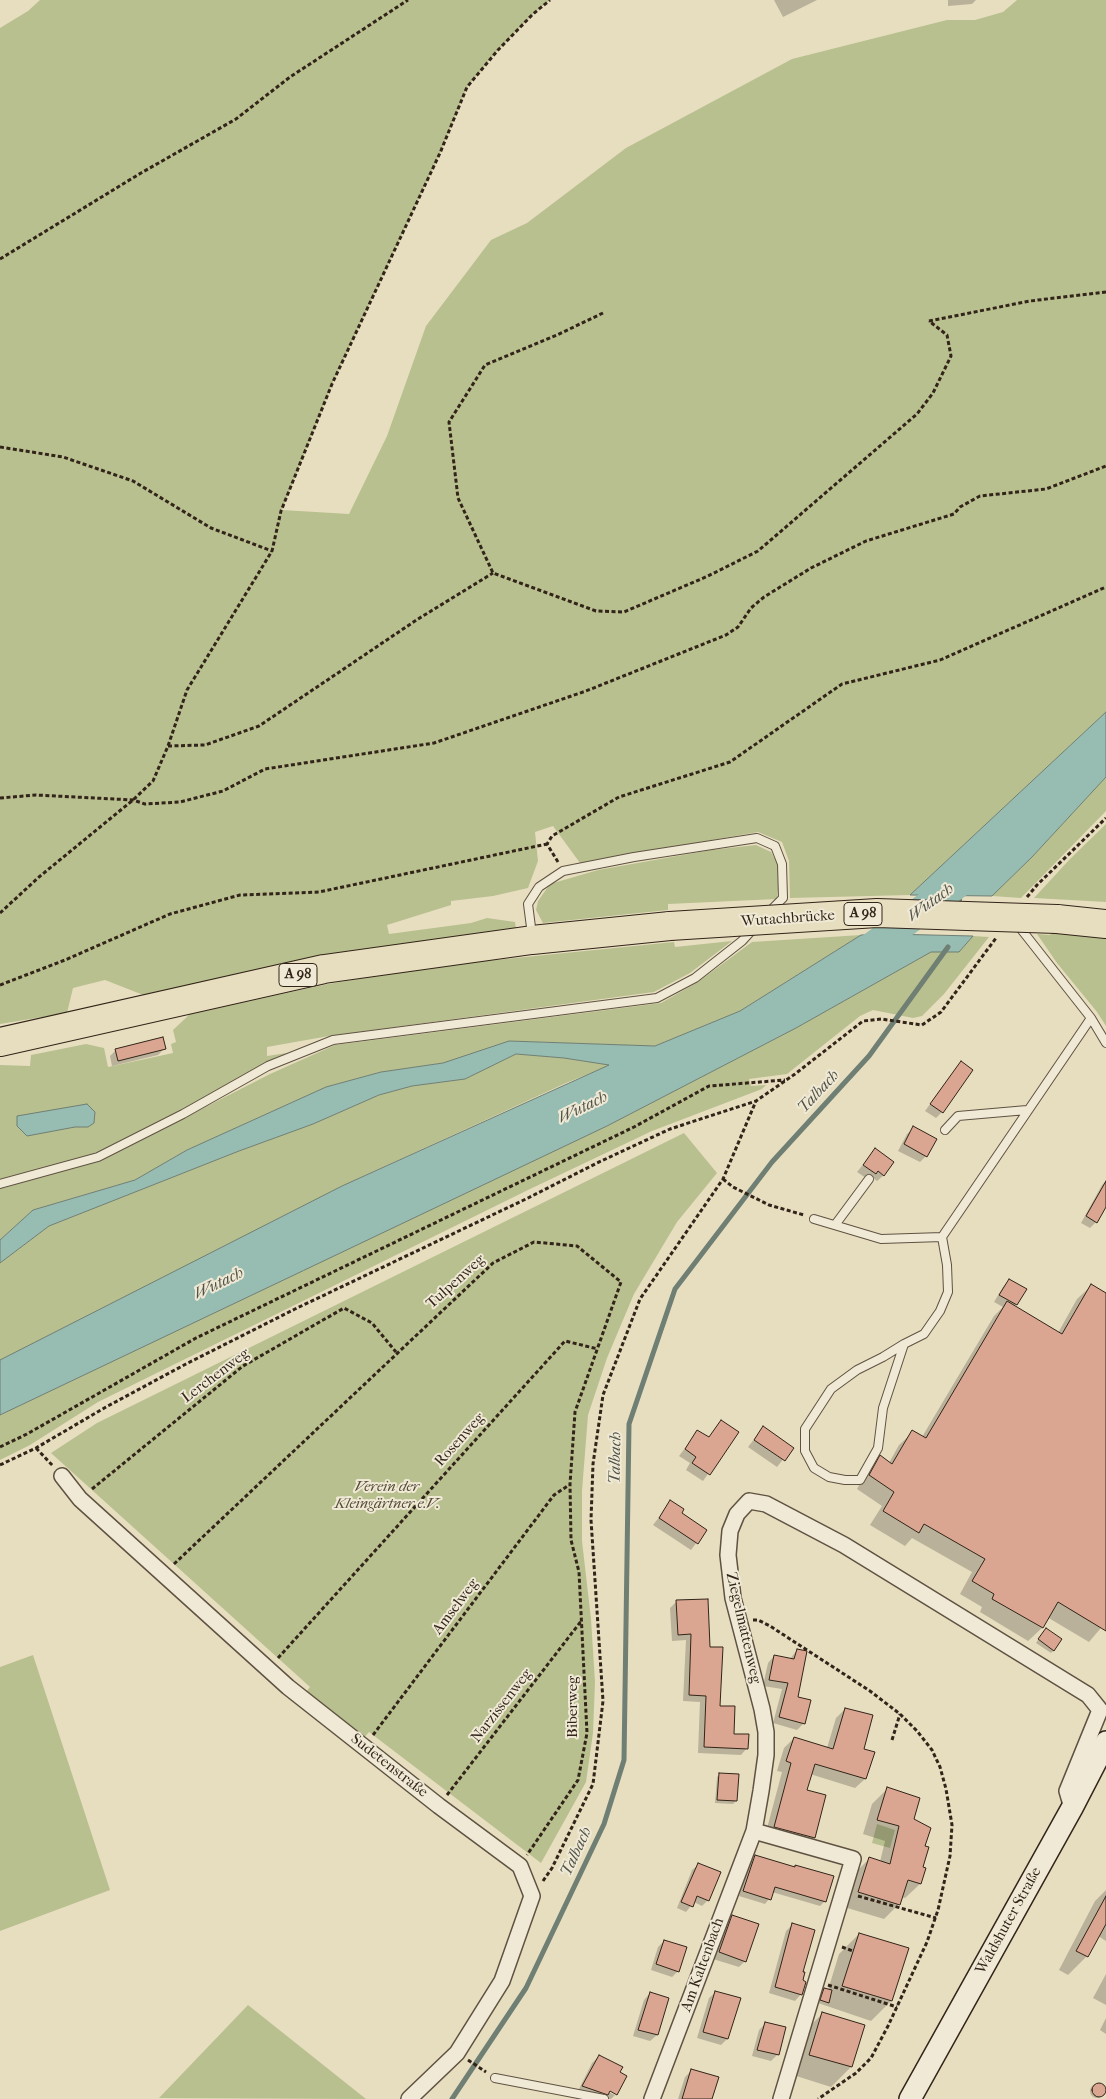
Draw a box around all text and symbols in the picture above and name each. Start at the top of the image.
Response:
water label: Wutach [904,880,958,926]
road number: A 98 [844,902,882,926]
street label: Wutachbrücke [740,907,836,931]
road number: A 98 [279,964,317,986]
water label: Talbach [794,1066,844,1118]
water label: Wutach [555,1088,611,1128]
street label: Tulpenweg [423,1251,489,1313]
water label: Wutach [191,1264,247,1304]
street label: Lerchenweg [179,1345,253,1407]
street label: Rosenweg [431,1409,489,1471]
water label: Talbach [606,1432,626,1484]
park label: Verein der Kleingärtner e.V. [335,1478,439,1513]
street label: Ziegelmattenweg [721,1571,765,1685]
street label: Amselweg [429,1575,483,1639]
street label: Narzissenweg [468,1666,536,1746]
street label: Biberweg [564,1676,582,1738]
street label: Sudetenstraße [347,1730,431,1802]
water label: Talbach [557,1824,597,1880]
street label: Waldshuter Straße [972,1864,1046,1978]
street label: Am Kaltenbach [678,1916,728,2014]

